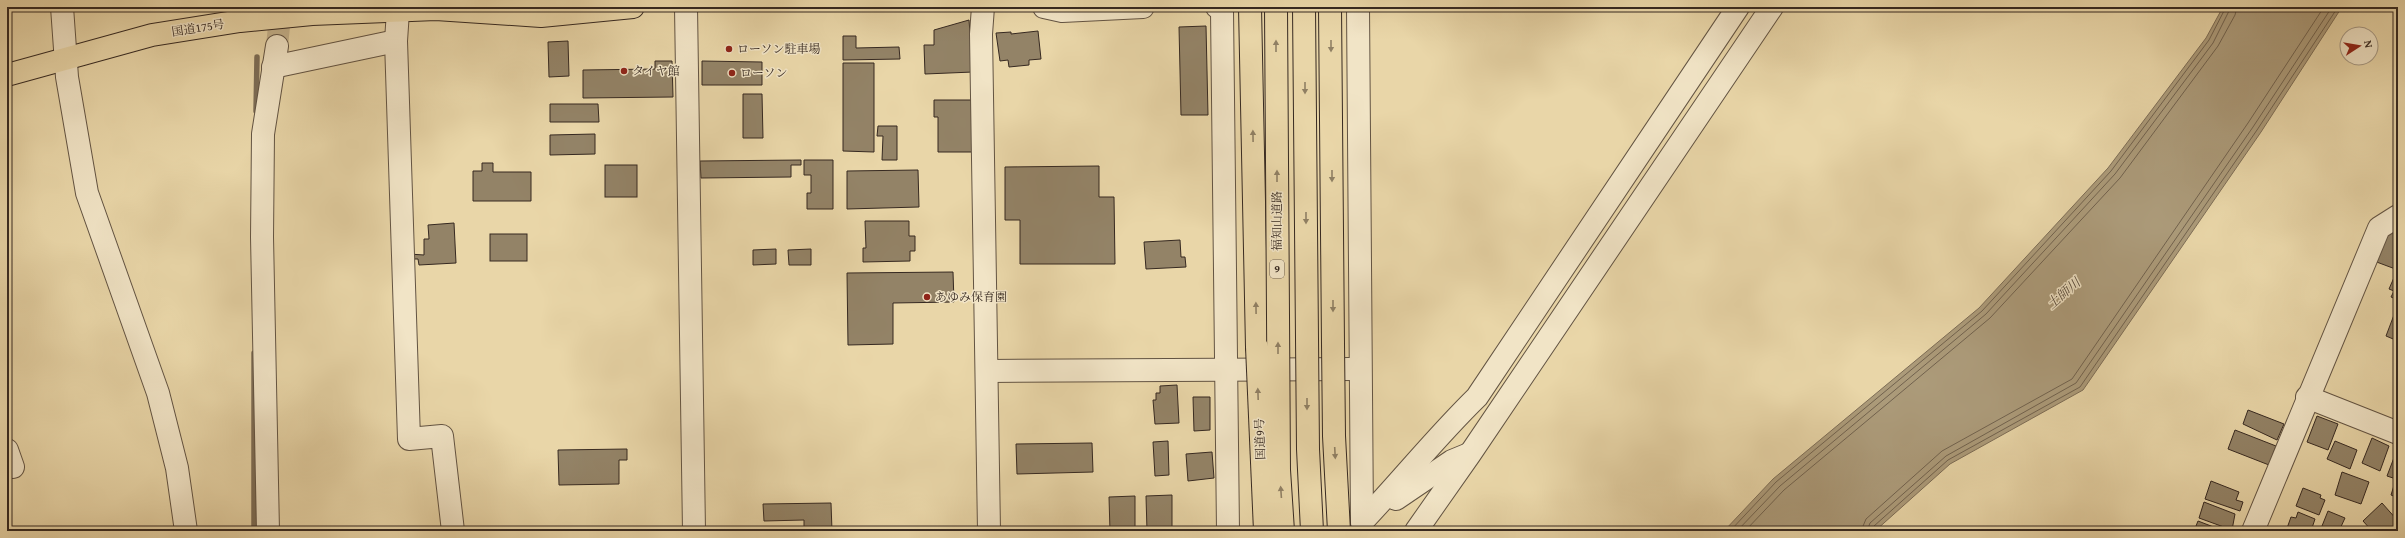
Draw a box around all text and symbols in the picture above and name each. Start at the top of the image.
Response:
street label: 国道175号 [170,15,226,40]
north arrow [2339,26,2379,66]
one-way arrow [1273,39,1279,52]
text: N [2360,39,2378,50]
place label: ローソン駐車場 [737,40,821,57]
one-way arrow [1328,40,1334,53]
marker: ローソン駐車場 [724,44,734,54]
place label: タイヤ館 [632,62,680,79]
place label: ローソン [740,64,788,81]
marker: タイヤ館 [619,66,629,76]
marker: ローソン [727,68,737,78]
one-way arrow [1302,82,1308,95]
one-way arrow [1250,130,1257,142]
one-way arrow [1274,169,1280,182]
one-way arrow [1329,170,1335,183]
street label: 福知山道路 [1268,191,1285,251]
one-way arrow [1303,212,1309,225]
road number: 9 [1270,260,1284,278]
water label: 土師川 [2042,272,2086,313]
place label: あゆみ保育園 [935,288,1007,305]
marker: あゆみ保育園 [922,292,932,302]
one-way arrow [1330,300,1336,313]
one-way arrow [1253,301,1259,314]
one-way arrow [1275,341,1281,354]
one-way arrow [1255,388,1262,400]
one-way arrow [1304,398,1310,411]
street label: 国道9号 [1250,418,1269,460]
one-way arrow [1332,447,1338,460]
one-way arrow [1277,486,1284,498]

